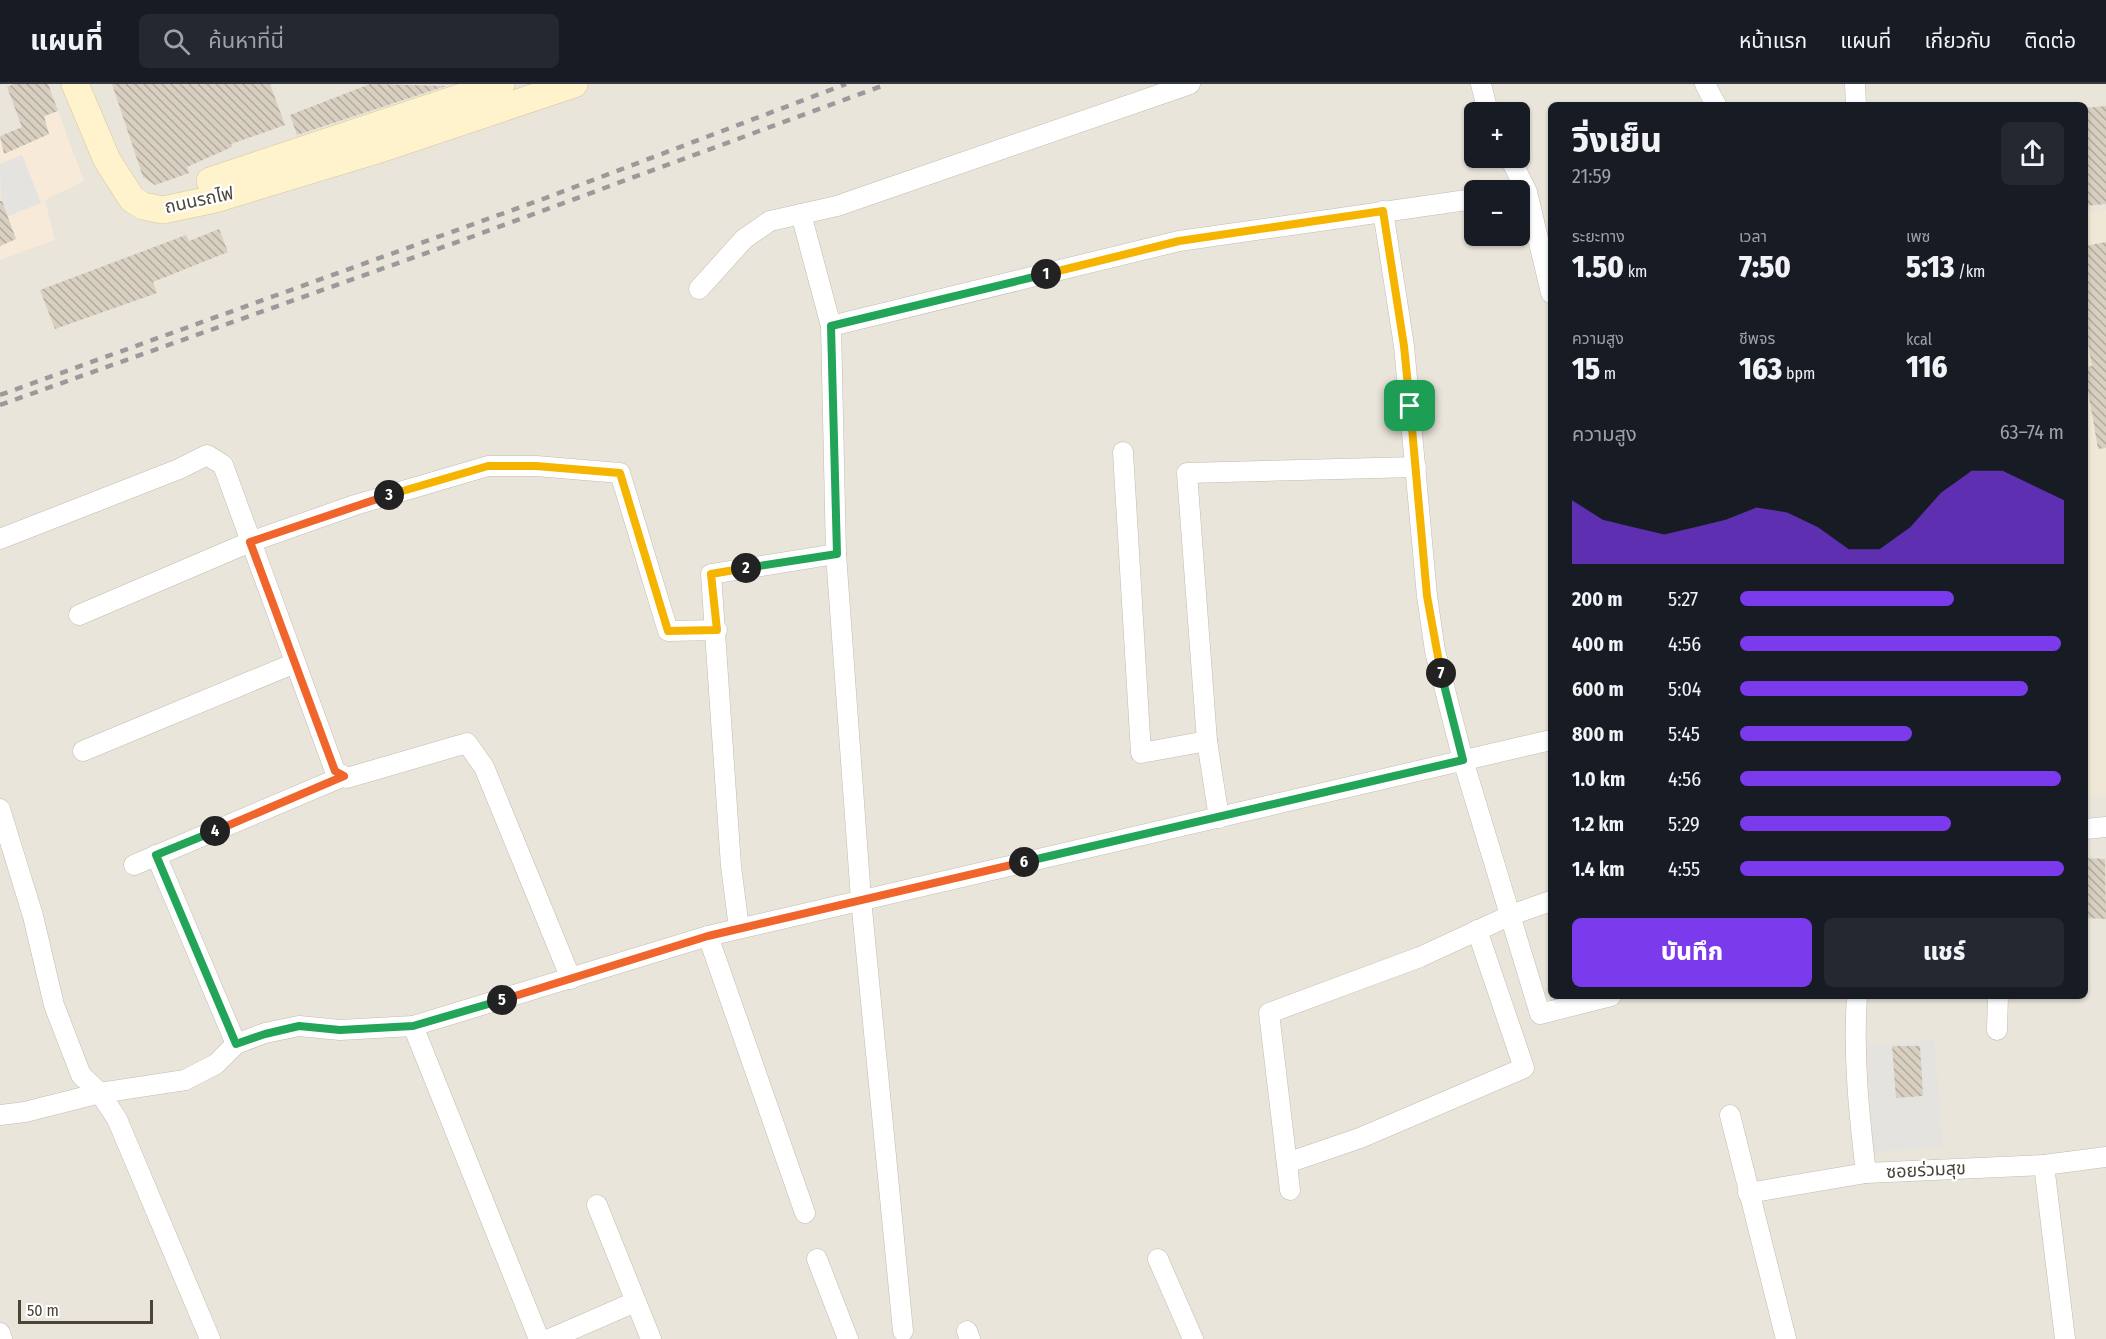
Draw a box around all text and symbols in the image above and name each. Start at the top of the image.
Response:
search box [139,14,559,68]
text: แผนที่ [30,24,103,57]
icon: search [160,25,193,58]
text: ค้นหาที่นี่ [208,27,284,54]
text: หน้าแรก [1739,28,1807,54]
text: แผนที่ [1840,28,1891,54]
text: เกี่ยวกับ [1924,28,1991,54]
text: ติดต่อ [2024,28,2076,54]
map controls [1464,102,1530,246]
button: + [1464,102,1530,168]
text: วิ่งเย็น [1572,121,1662,161]
button: share [2001,122,2064,185]
text: 21:59 [1572,164,1611,188]
button: − [1464,180,1530,246]
street label: ถนนรถไฟ [163,182,235,218]
text: ระยะทาง [1572,227,1625,246]
text: เวลา [1739,227,1767,246]
text: เพซ [1906,227,1930,246]
text: 1.50 [1572,249,1624,285]
text: 7:50 [1739,249,1791,285]
text: 5:13 [1906,249,1954,285]
pin: 1 [1031,259,1061,289]
text: km [1624,262,1647,281]
text: /km [1954,262,1985,281]
text: 1 [1043,264,1049,283]
text: ความสูง [1572,329,1624,348]
text: ชีพจร [1739,329,1775,348]
text: kcal [1906,330,1932,349]
text: 116 [1906,349,1947,385]
text: 15 [1572,351,1600,387]
text: 163 [1739,351,1782,387]
text: m [1600,364,1616,383]
text: bpm [1782,364,1815,383]
pin [1384,380,1435,431]
icon: arrive [1393,389,1426,422]
text: 63–74 m [2000,420,2064,444]
text: ความสูง [1572,422,1637,446]
pin: 3 [374,480,404,510]
text: 3 [385,485,393,504]
pin: 2 [731,553,761,583]
text: 2 [742,558,750,577]
text: 200 m [1572,587,1623,611]
text: 5:27 [1668,587,1698,611]
text: 400 m [1572,632,1624,656]
text: 4:56 [1668,632,1701,656]
pin: 7 [1426,658,1456,688]
text: 7 [1438,663,1444,682]
text: 600 m [1572,677,1624,701]
text: 5:04 [1668,677,1702,701]
text: 800 m [1572,722,1624,746]
text: 5:45 [1668,722,1700,746]
text: 1.0 km [1572,767,1625,791]
text: 4:56 [1668,767,1701,791]
text: 1.2 km [1572,812,1624,836]
text: 5:29 [1668,812,1700,836]
pin: 4 [200,816,230,846]
text: 4 [211,821,219,840]
pin: 6 [1009,847,1039,877]
text: 6 [1020,852,1028,871]
text: 1.4 km [1572,857,1624,881]
text: 4:55 [1668,857,1700,881]
button: บันทึก [1572,918,1812,987]
button: แชร์ [1824,918,2064,987]
pin: 5 [487,985,517,1015]
text: 5 [498,990,506,1009]
street label: ซอยร่วมสุข [1886,1157,1966,1183]
scale bar [18,1297,153,1324]
text: 50 m [27,1301,59,1320]

